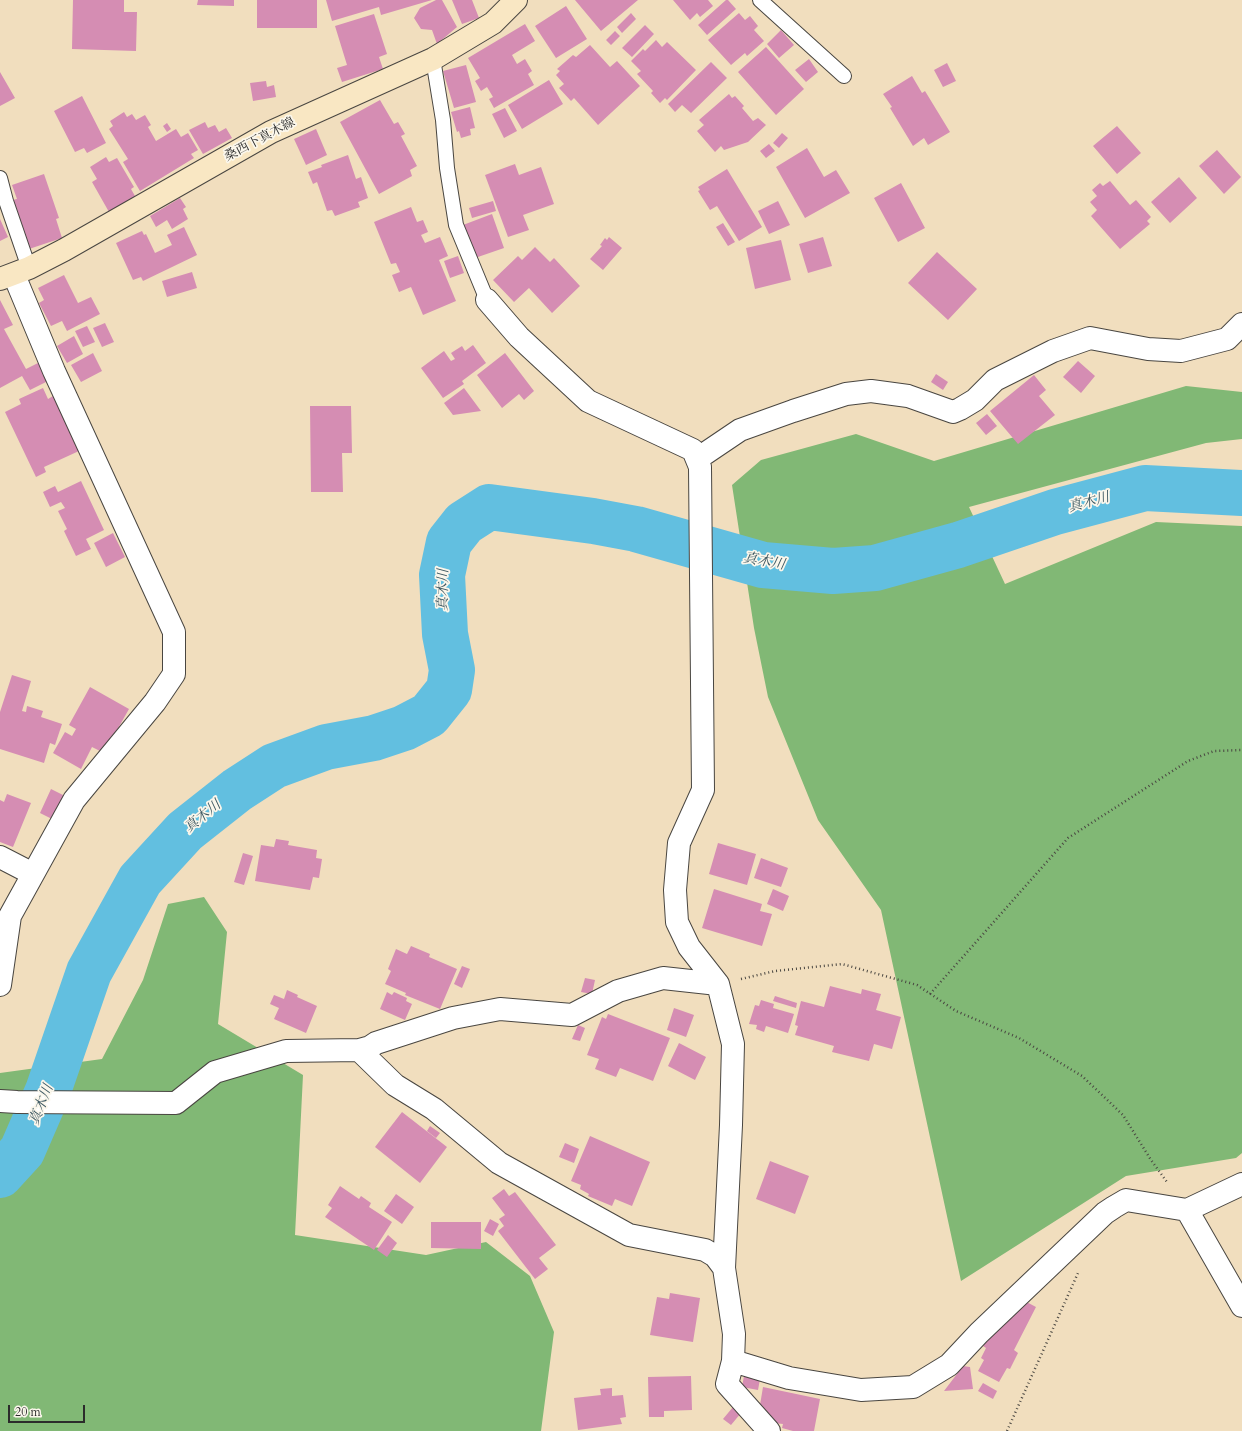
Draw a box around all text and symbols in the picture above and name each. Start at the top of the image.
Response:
street label: 桑西下真木線 [222,115,298,165]
water label: 真木川 [1067,489,1111,517]
water label: 真木川 [742,550,786,574]
water label: 真木川 [435,569,453,611]
water label: 真木川 [181,797,225,837]
water label: 真木川 [26,1082,58,1128]
scale bar [10,1397,87,1423]
text: 20 m [15,1404,41,1420]

